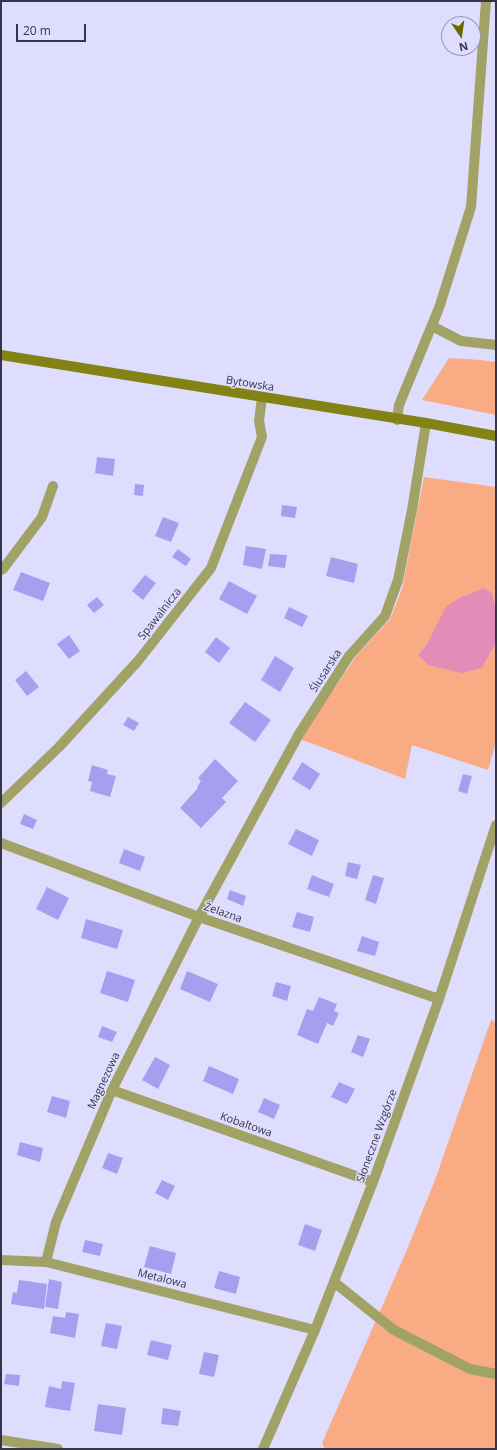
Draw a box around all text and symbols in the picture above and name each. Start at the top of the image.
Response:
scale bar [18,16,88,42]
north arrow [441,16,481,56]
text: 20 m [23,22,51,39]
text: N [458,39,470,56]
street label: Bytowska [225,374,275,394]
street label: Spawalnicza [136,585,184,643]
street label: Ślusarska [307,647,345,695]
street label: Żelazna [202,900,244,926]
street label: Magnezowa [85,1050,123,1112]
street label: Słoneczne Wzgórze [354,1088,400,1184]
street label: Kobaltowa [218,1110,274,1140]
street label: Metalowa [136,1267,188,1291]

